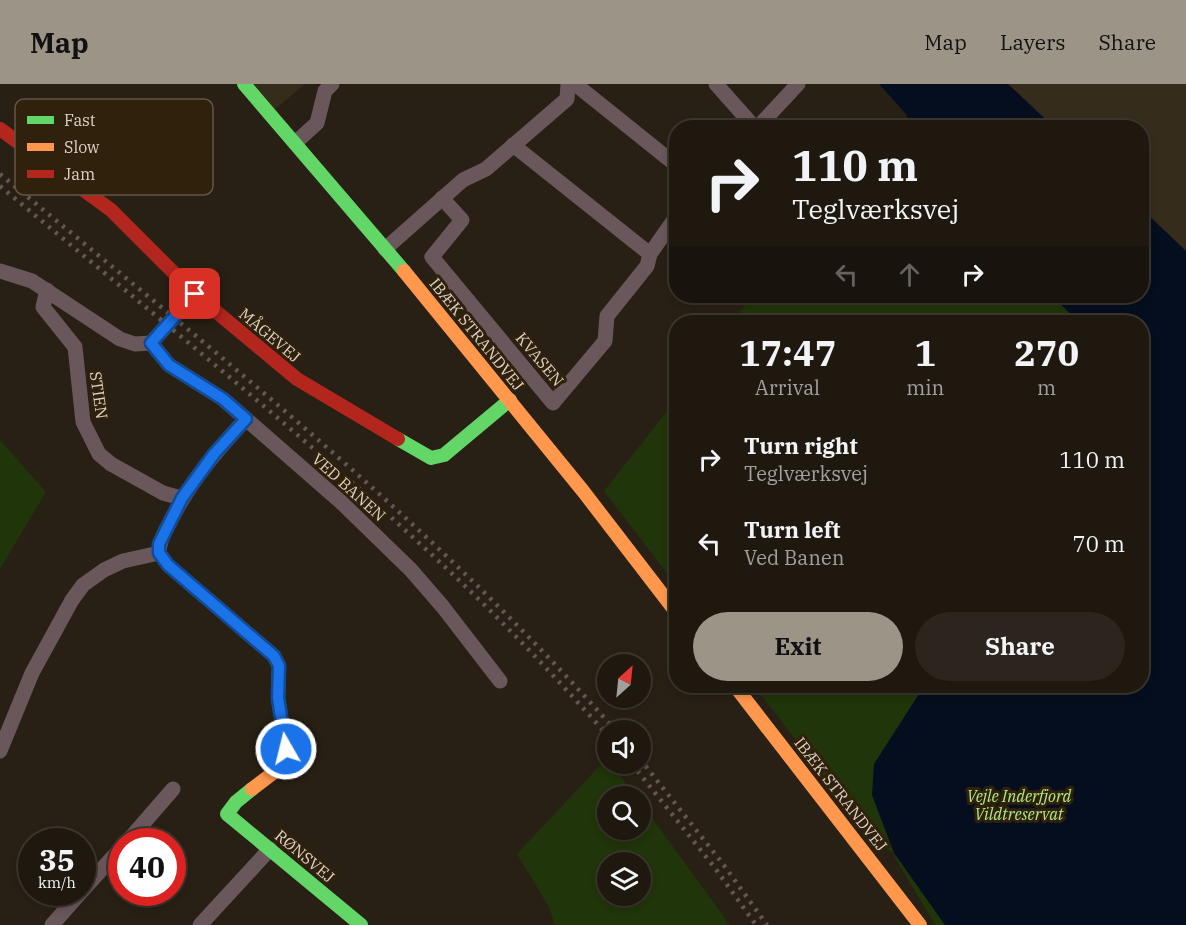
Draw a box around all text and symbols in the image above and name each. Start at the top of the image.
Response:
text: Map [30,24,89,61]
text: Map [924,28,967,56]
text: Layers [1000,28,1066,56]
text: Share [1099,28,1156,56]
legend [15,99,213,195]
text: Fast [64,110,96,130]
text: Slow [64,137,100,157]
text: 110 m [792,138,918,193]
icon: right [693,144,771,222]
text: Jam [64,164,95,184]
text: Teglværksvej [792,191,959,226]
icon: left [830,258,863,291]
icon: ahead [893,258,926,291]
icon: right [956,258,989,291]
pin [169,268,220,319]
street label: IBÆK STRANDVEJ [425,274,529,394]
icon: arrive [178,277,211,310]
street label: MÅGEVEJ [235,303,306,367]
street label: KVASEN [512,328,568,390]
text: 17:47 [739,329,836,376]
text: 1 [914,329,936,376]
text: 270 [1014,329,1079,376]
street label: STIEN [86,370,112,420]
text: Arrival [755,374,820,401]
text: min [906,374,944,401]
text: m [1037,374,1056,401]
text: Turn right [744,431,858,460]
icon: right [693,443,726,476]
text: 110 m [1059,445,1125,474]
street label: VED BANEN [308,449,390,525]
text: Teglværksvej [744,460,868,487]
text: Turn left [744,515,840,544]
icon: left [693,527,726,560]
text: 70 m [1073,529,1125,558]
text: Ved Banen [744,544,845,571]
button: Exit [693,612,903,681]
button: Share [915,612,1125,681]
north arrow [597,654,651,708]
map controls [597,654,651,906]
position arrow [254,717,318,781]
button: sound [597,720,651,774]
street label: IBÆK STRANDVEJ [790,733,892,855]
button: search [597,786,651,840]
park label: Vejle Inderfjord Vildtreservat [967,786,1072,824]
street label: RØNSVEJ [271,825,339,887]
speed limit sign: 40 [108,828,186,906]
text: 35 [39,840,75,879]
button: layers [597,852,651,906]
text: km/h [38,873,76,892]

